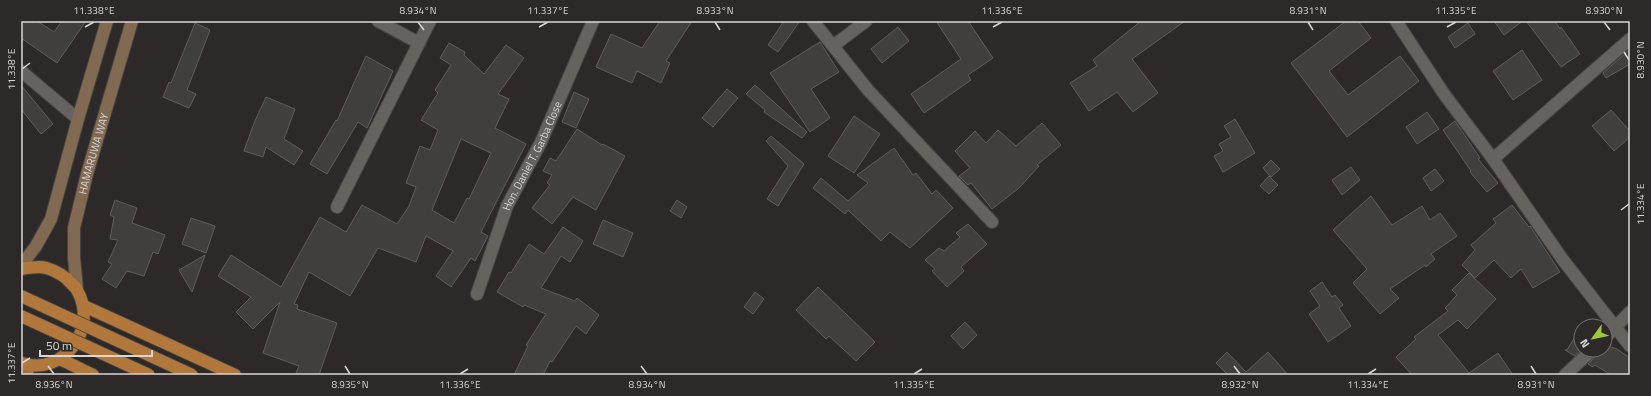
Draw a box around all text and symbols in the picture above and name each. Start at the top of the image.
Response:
text: 11.338°E [73,3,115,18]
text: 8.934°N [400,3,436,18]
text: 11.337°E [527,3,569,18]
text: 8.933°N [697,3,733,18]
text: 11.336°E [981,3,1023,18]
text: 8.931°N [1290,3,1326,18]
text: 11.335°E [1435,3,1477,18]
text: 8.930°N [1586,3,1622,18]
text: 8.930°N [1633,42,1648,78]
text: 11.338°E [4,48,19,90]
street label: Hon. Daniel T. Garba Close [498,98,566,212]
street label: HAMARUWA WAY [74,111,113,196]
text: 11.334°E [1633,183,1648,225]
north arrow [1573,318,1613,358]
scale bar [40,332,152,358]
text: 50 m [46,336,72,355]
text: N [1576,336,1593,351]
text: 11.337°E [4,342,19,384]
text: 8.936°N [36,377,72,392]
text: 8.935°N [332,377,368,392]
text: 11.336°E [439,377,481,392]
text: 8.934°N [629,377,665,392]
text: 11.335°E [893,377,935,392]
text: 8.932°N [1222,377,1258,392]
text: 11.334°E [1347,377,1389,392]
text: 8.931°N [1518,377,1554,392]

